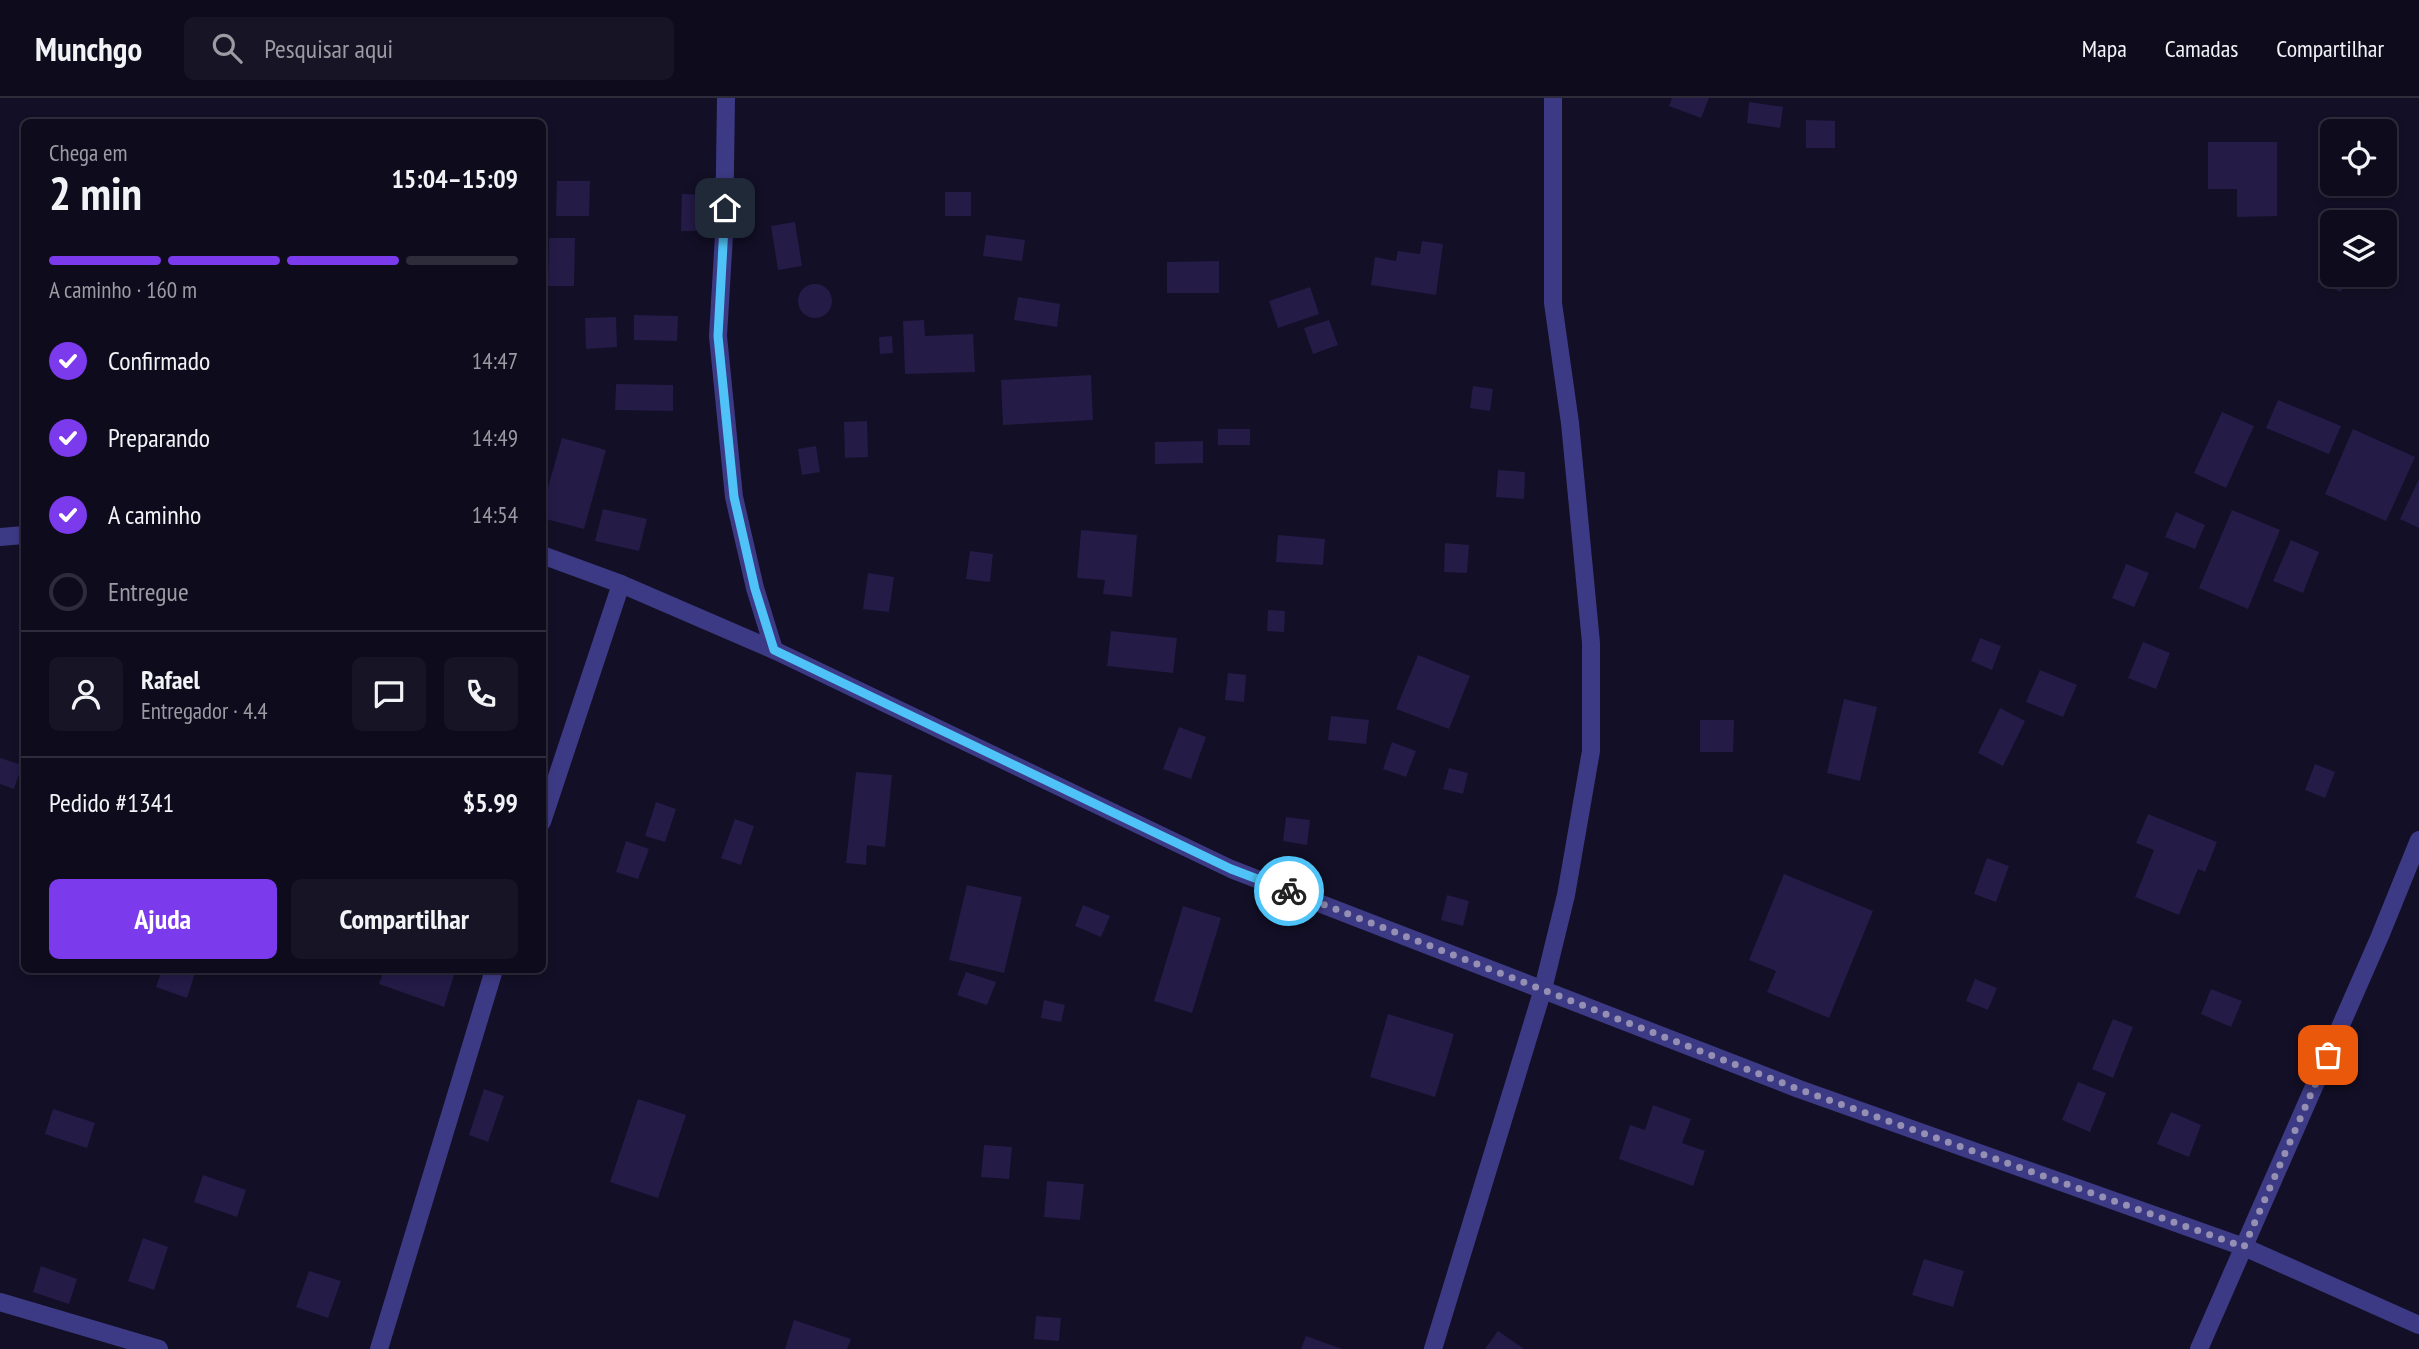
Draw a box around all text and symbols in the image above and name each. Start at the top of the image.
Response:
search box [184,17,674,80]
text: Munchgo [35,27,142,70]
icon: search [208,29,246,67]
text: Pesquisar aqui [264,32,393,65]
text: Mapa [2082,33,2127,64]
text: Camadas [2165,33,2238,64]
text: Compartilhar [2276,33,2384,64]
map controls [2320,119,2397,287]
button: locate [2320,119,2397,196]
text: Chega em [49,138,127,167]
text: 15:04–15:09 [391,162,518,195]
text: 2 min [49,163,142,223]
pin [695,178,755,238]
icon: home [706,189,744,227]
button: layers [2320,210,2397,287]
text: A caminho · 160 m [49,275,197,304]
icon: check [49,342,87,380]
text: Confirmado [108,344,210,377]
text: 14:47 [472,346,518,375]
icon: check [49,419,87,457]
text: Preparando [108,421,210,454]
text: 14:49 [472,423,518,452]
icon: check [49,496,87,534]
text: A caminho [108,498,201,531]
text: 14:54 [472,500,518,529]
text: Entregue [108,575,189,608]
button: person [49,657,123,731]
button: chat [352,657,426,731]
button: phone [444,657,518,731]
text: Rafael [141,663,200,696]
text: Entregador · 4.4 [141,696,268,725]
text: Pedido #1341 [49,786,174,819]
text: $5.99 [463,786,518,819]
courier [1254,856,1324,926]
icon: bike [1270,872,1308,910]
button: Ajuda [49,879,277,959]
button: Compartilhar [291,879,518,959]
pin [2298,1025,2358,1085]
icon: bag [2309,1036,2347,1074]

